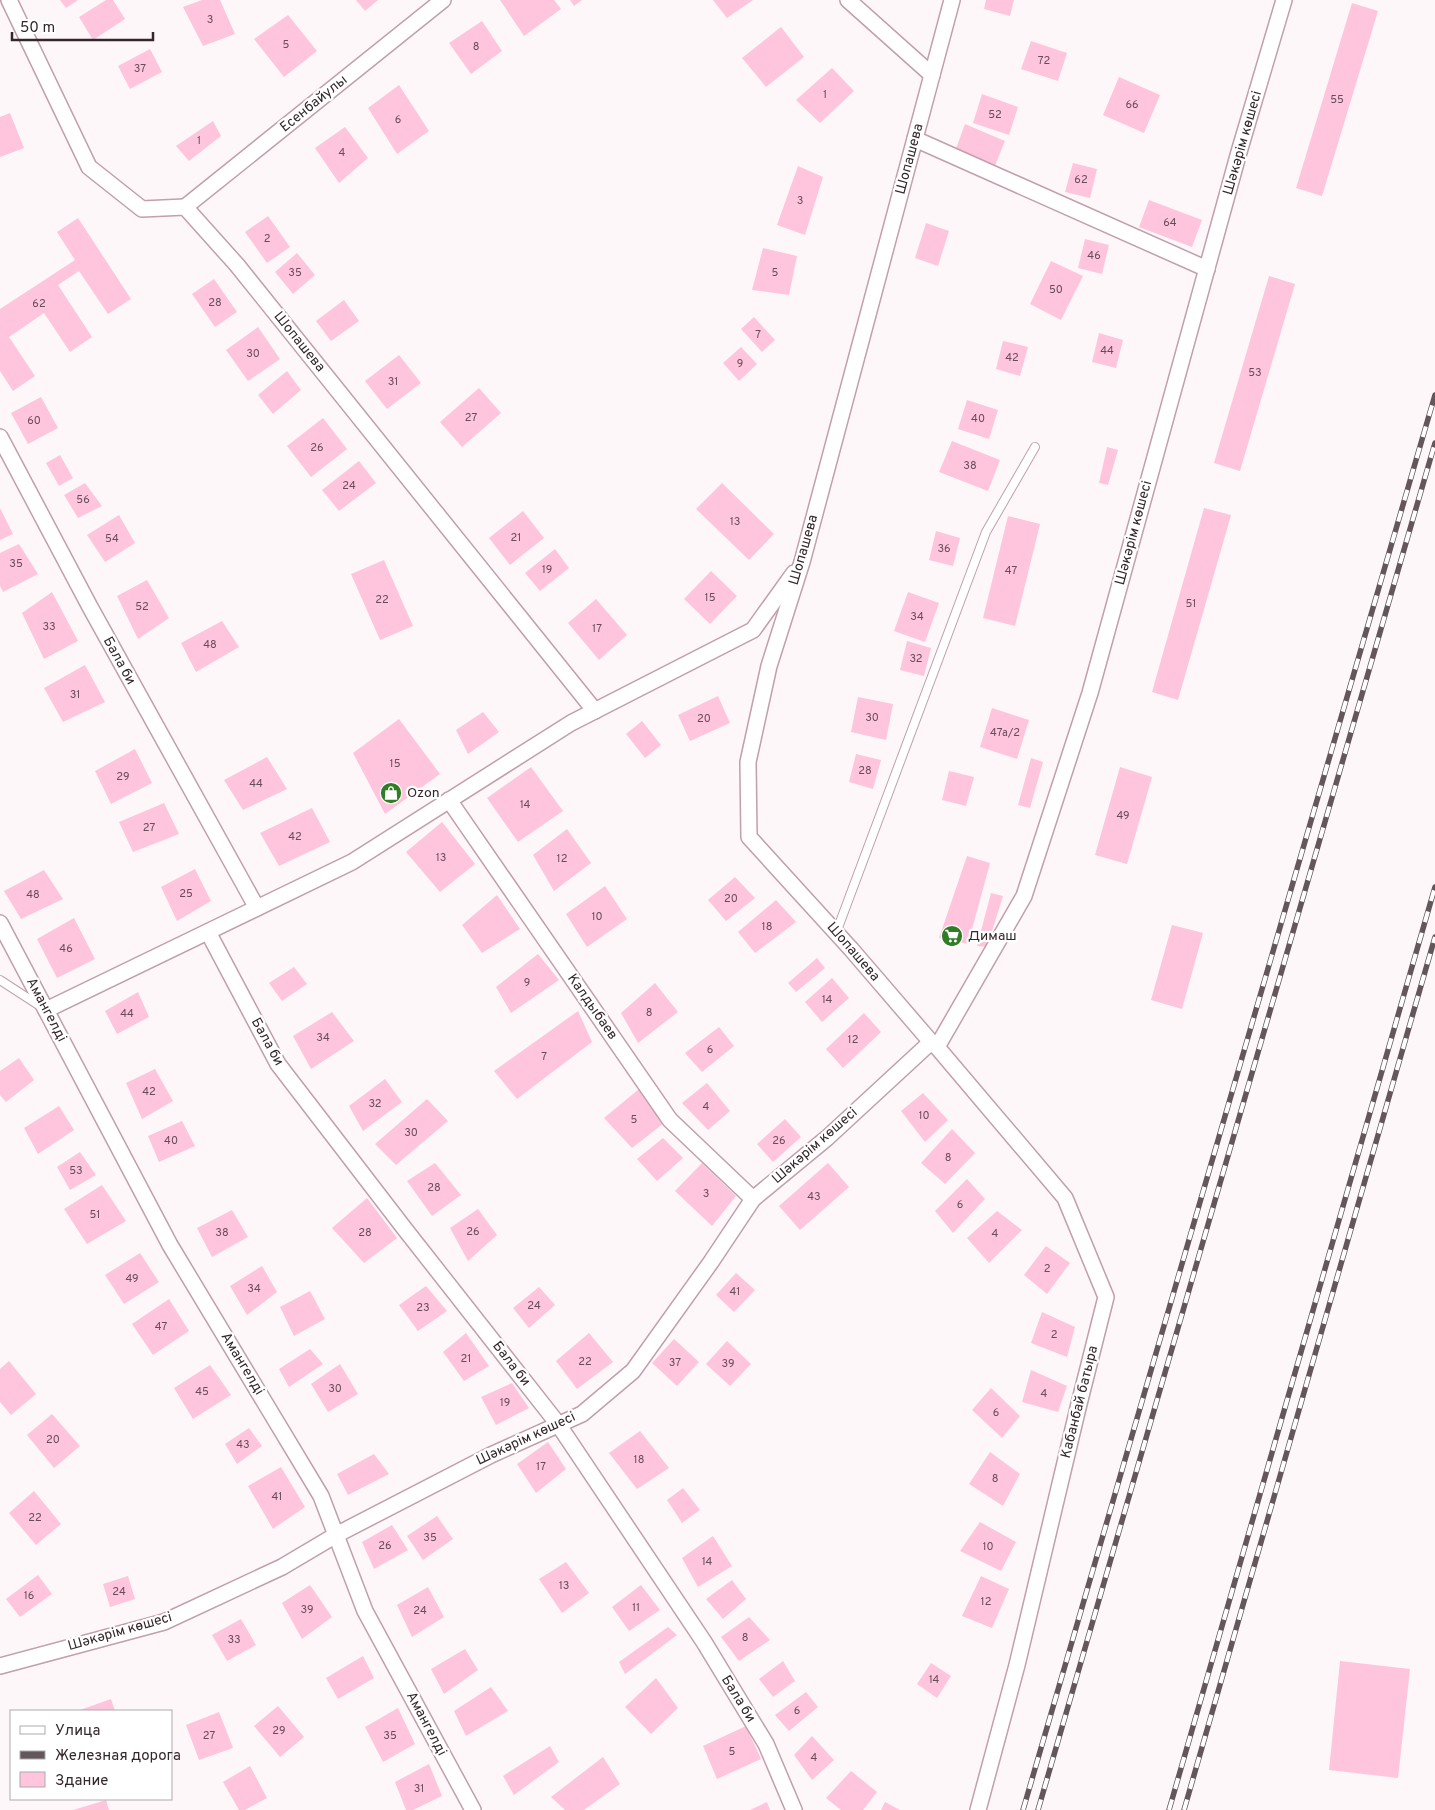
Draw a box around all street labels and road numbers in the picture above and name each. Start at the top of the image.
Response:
street label: Есенбайулы [277,72,351,136]
street label: Шәкәрім көшесі [1220,89,1266,197]
street label: Шопашева [892,122,928,196]
street label: Шопашева [270,308,328,376]
street label: Шәкәрім көшесі [1112,479,1156,587]
street label: Шопашева [786,513,822,587]
street label: Бала би [99,634,139,688]
street label: Шопашева [823,919,883,985]
street label: Калдыбаев [563,971,621,1043]
street label: Амангелді [22,975,70,1045]
street label: Бала би [247,1015,287,1069]
street label: Шәкәрім көшесі [769,1104,861,1188]
street label: Амангелді [217,1330,267,1398]
street label: Бала би [488,1338,534,1390]
street label: Кабанбай батыра [1058,1344,1102,1460]
street label: Шәкәрім көшесі [474,1409,578,1469]
street label: Шәкәрім көшесі [66,1609,174,1655]
street label: Бала би [717,1672,759,1726]
street label: Амангелді [402,1689,450,1759]

